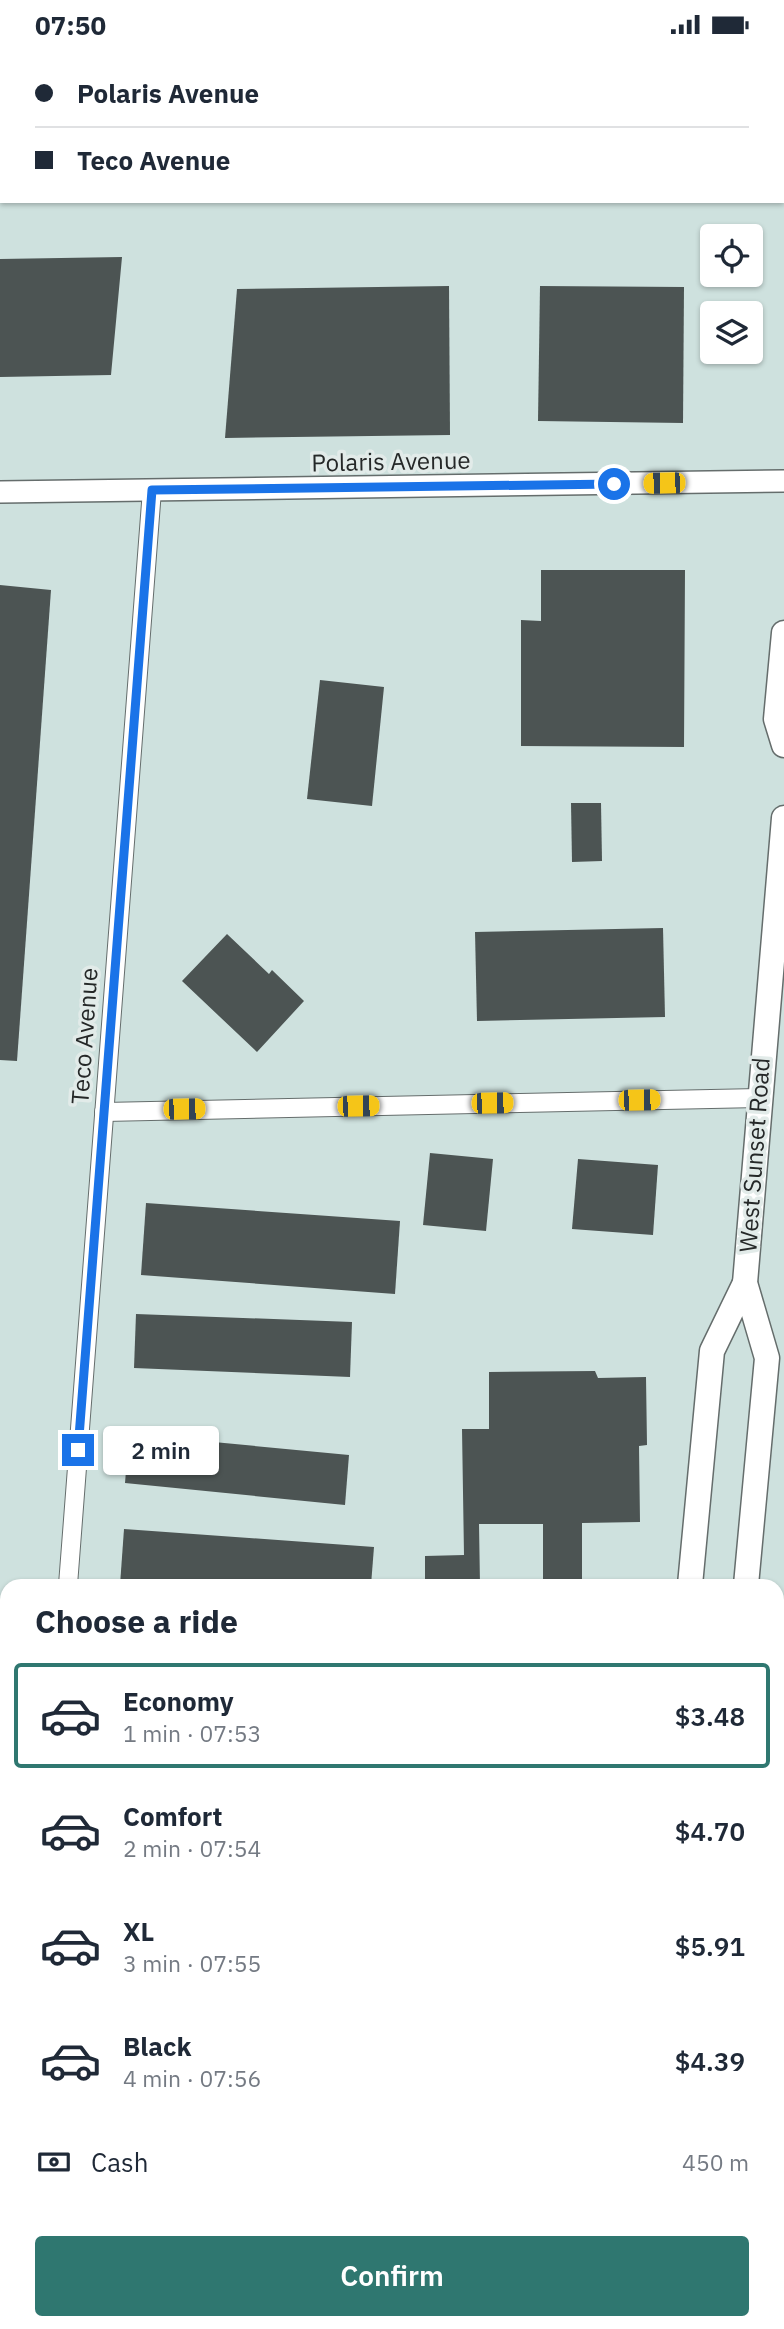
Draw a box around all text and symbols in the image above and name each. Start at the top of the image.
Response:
text: 07:50 [35,8,106,42]
text: Polaris Avenue [77,76,259,110]
text: Teco Avenue [77,143,230,177]
map controls [700,224,763,364]
button: locate [700,224,763,287]
button: layers [700,301,763,364]
street label: Polaris Avenue [311,444,471,478]
route start [598,468,630,500]
car [643,472,686,494]
street label: Teco Avenue [63,967,105,1105]
street label: West Sunset Road [731,1056,777,1253]
car [618,1089,661,1111]
car [471,1092,514,1114]
car [337,1095,380,1117]
car [163,1098,206,1120]
callout: 2 min [102,1425,218,1475]
route end [62,1434,94,1466]
text: 2 min [131,1435,191,1465]
text: Choose a ride [35,1600,238,1642]
icon: car [39,1684,102,1747]
text: Economy [123,1684,234,1718]
text: $3.48 [675,1699,745,1733]
text: 1 min · 07:53 [123,1718,261,1748]
icon: car [39,1799,102,1862]
text: Comfort [123,1799,222,1833]
text: $4.70 [675,1814,745,1848]
text: 2 min · 07:54 [123,1833,261,1863]
icon: car [39,1914,102,1977]
text: XL [123,1914,154,1948]
text: $5.91 [675,1929,745,1963]
text: 3 min · 07:55 [123,1948,261,1978]
icon: car [39,2029,102,2092]
text: Black [123,2029,191,2063]
text: $4.39 [675,2044,745,2078]
text: 4 min · 07:56 [123,2063,261,2093]
icon: cash [35,2143,73,2181]
text: Cash [91,2145,148,2179]
text: 450 m [682,2147,749,2177]
button: Confirm [35,2236,749,2316]

